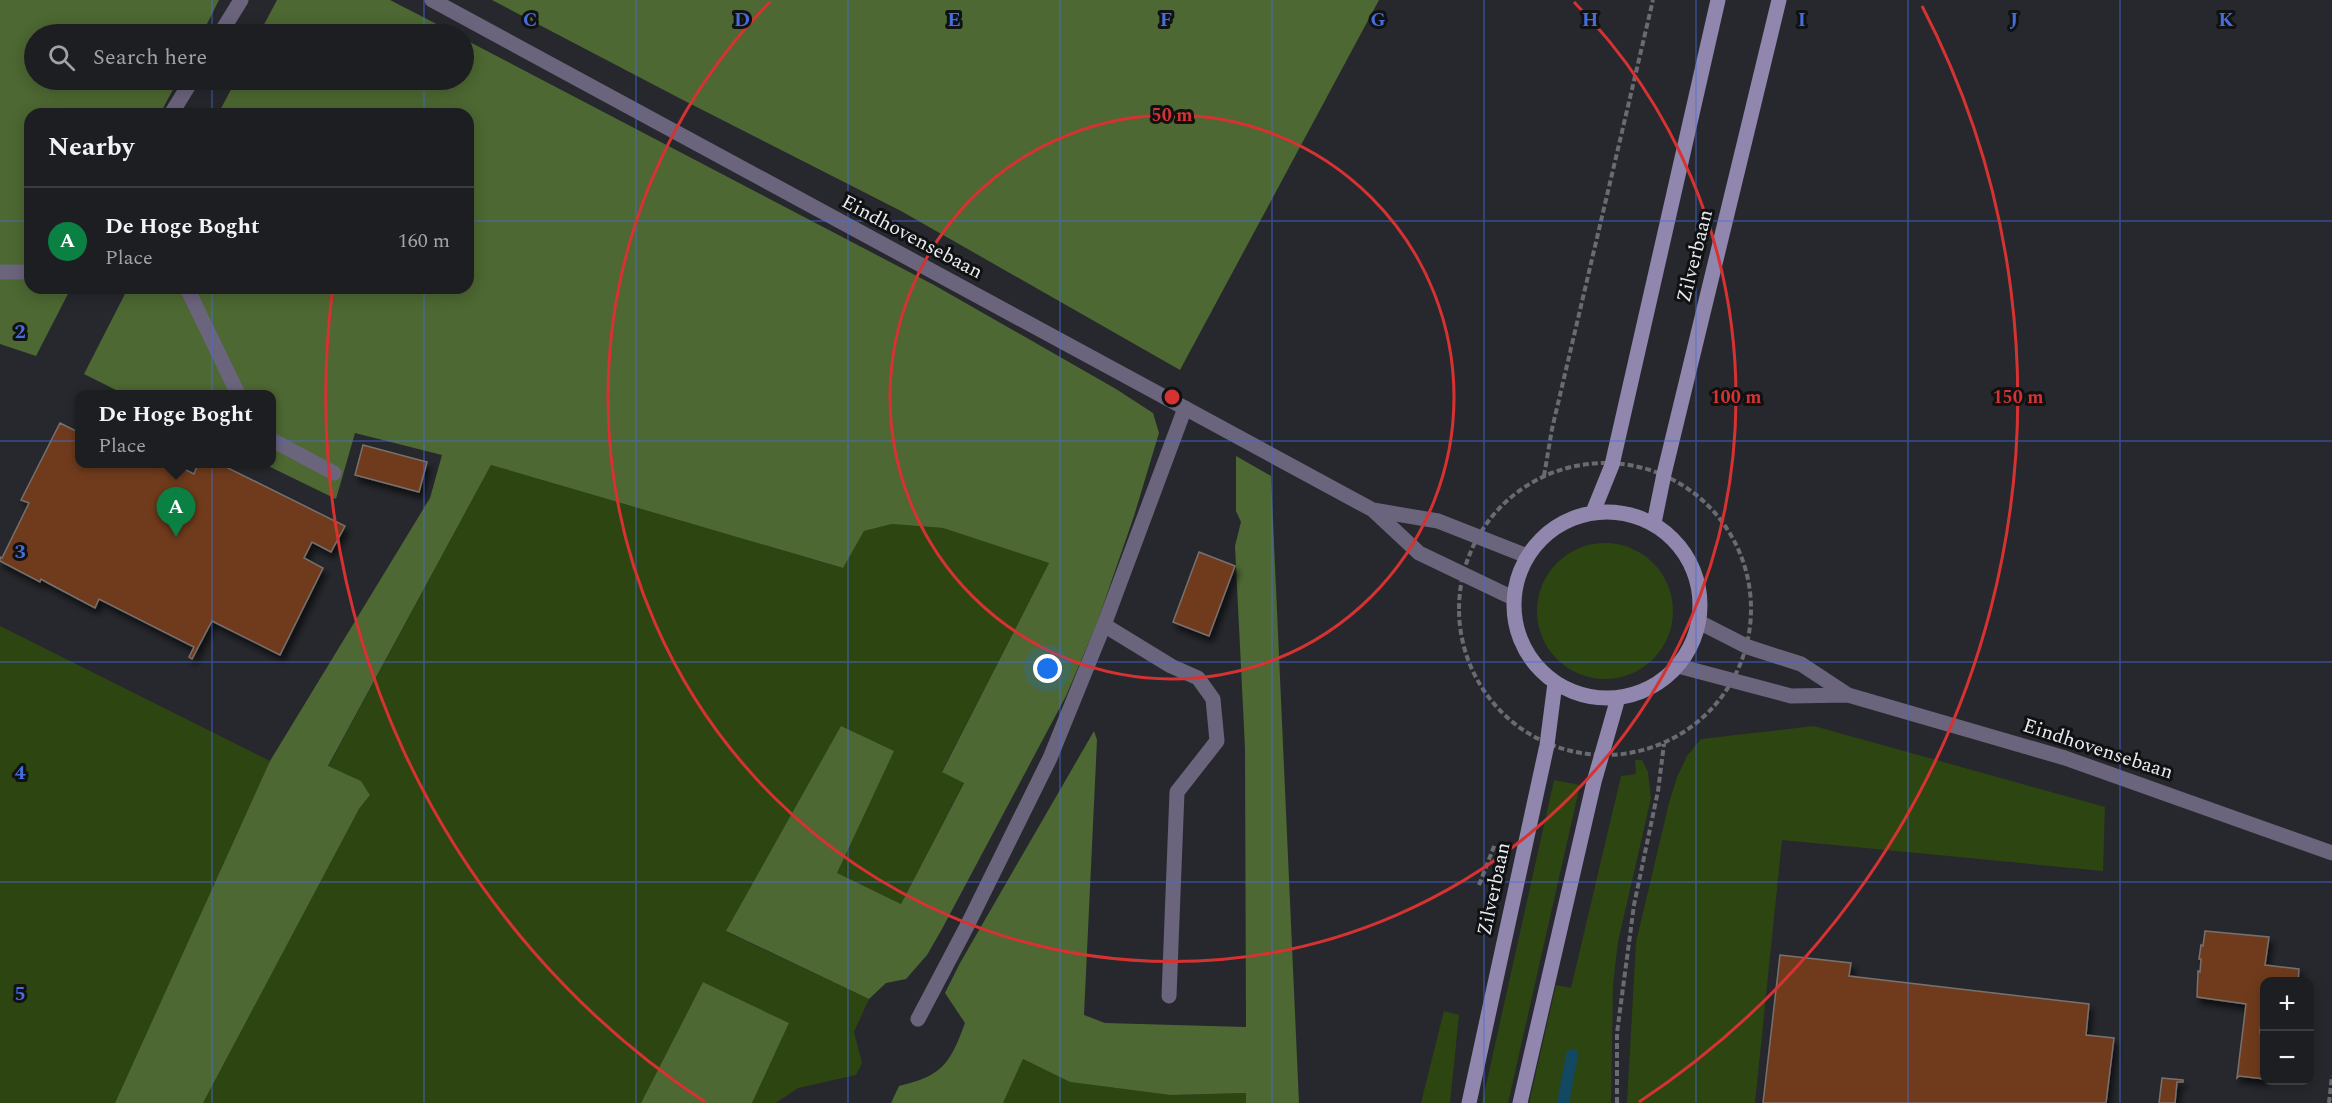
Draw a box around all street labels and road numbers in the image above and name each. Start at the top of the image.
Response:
street label: Eindhovensebaan [836,187,988,287]
street label: Zilverbaan [1669,206,1721,306]
street label: Eindhovensebaan [2019,711,2177,787]
street label: Zilverbaan [1469,840,1519,938]

